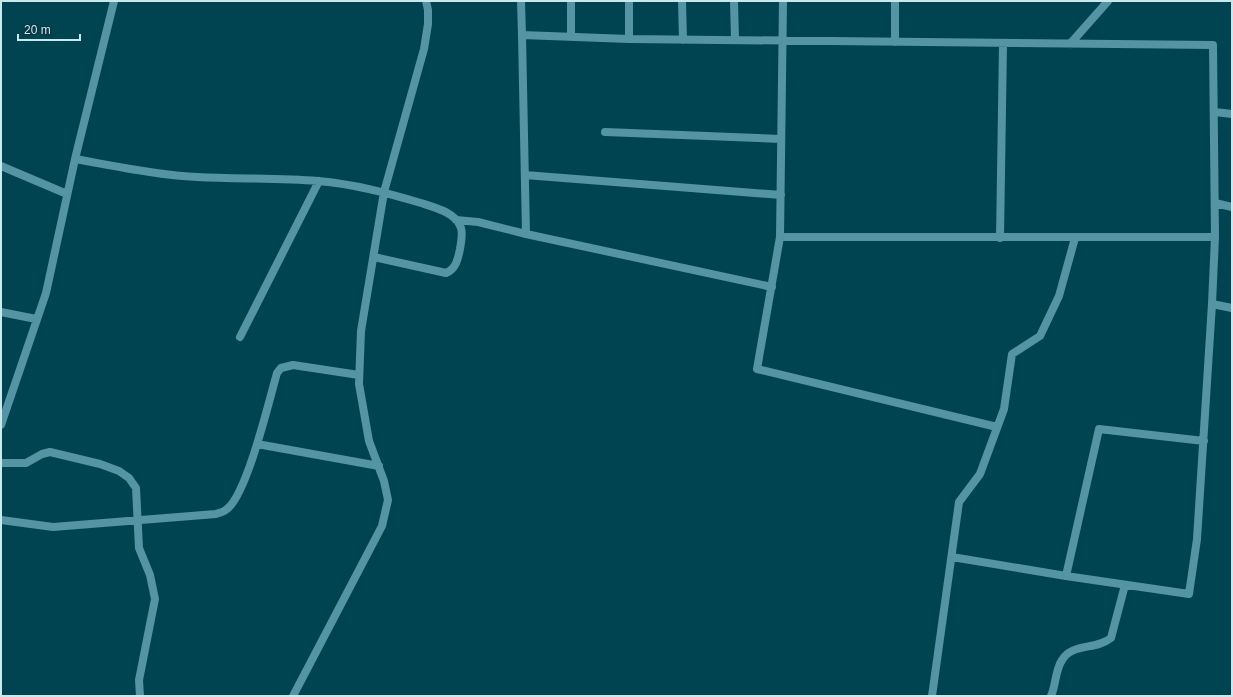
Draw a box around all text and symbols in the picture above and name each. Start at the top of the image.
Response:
scale bar [18,16,80,42]
text: 20 m [24,23,51,37]

